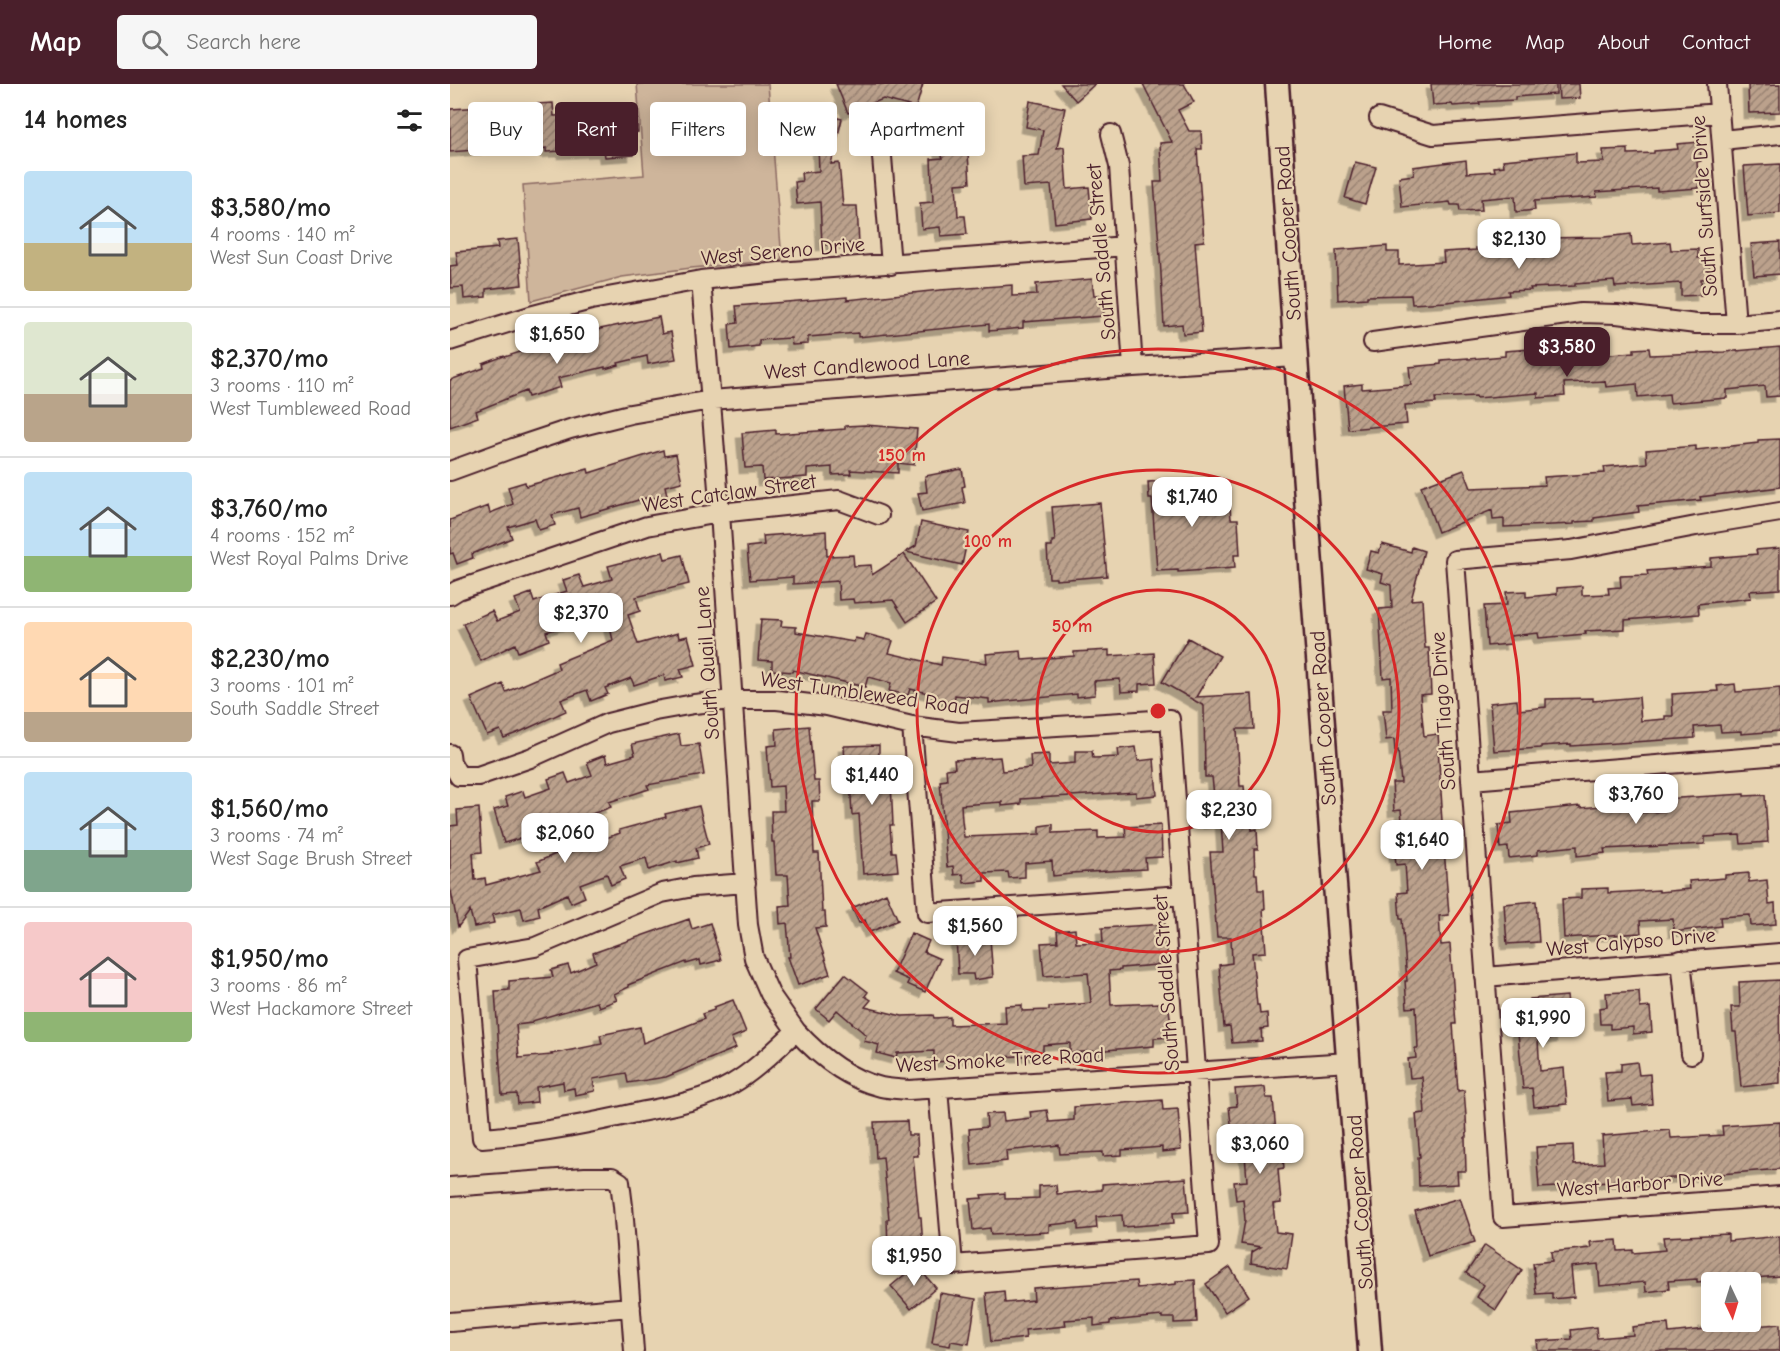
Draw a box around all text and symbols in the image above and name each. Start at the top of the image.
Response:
search box [117,15,537,69]
text: Map [30,26,81,58]
icon: search [138,26,171,59]
text: Search here [186,29,301,55]
text: Home [1438,30,1492,54]
text: Map [1525,30,1565,54]
text: About [1598,30,1649,54]
text: Contact [1682,30,1750,54]
chip: Buy [468,102,543,156]
chip: Rent [555,102,638,156]
chip: Filters [650,102,746,156]
chip: New [758,102,837,156]
chip: Apartment [849,102,985,156]
icon: filters [393,104,426,137]
text: 14 homes [24,105,127,135]
street label: South Surfside Drive [1686,115,1722,297]
street label: South Cooper Road [1270,145,1306,321]
street label: South Saddle Street [1081,162,1121,341]
text: $3,580/mo [210,193,331,223]
icon: home [72,195,144,267]
pin: $2,130 [1470,219,1568,270]
text: 4 rooms · 140 m² [210,223,355,246]
text: $2,130 [1492,227,1546,250]
street label: West Sereno Drive [700,232,866,270]
text: West Sun Coast Drive [210,246,393,269]
pin: $1,650 [508,314,606,365]
text: $1,650 [529,322,585,345]
pin: $3,580 [1518,327,1616,378]
text: $3,580 [1538,335,1596,358]
text: $2,370/mo [210,344,328,374]
icon: home [72,346,144,418]
street label: West Candlewood Lane [763,346,971,384]
text: 3 rooms · 110 m² [210,374,354,397]
text: West Tumbleweed Road [210,397,411,420]
text: 150 m [878,445,926,466]
street label: West Catclaw Street [640,469,819,517]
pin: $1,740 [1143,477,1241,528]
text: $1,740 [1166,485,1218,508]
text: $3,760/mo [210,494,328,524]
icon: home [72,496,144,568]
text: 4 rooms · 152 m² [210,524,354,547]
text: 100 m [964,531,1012,552]
text: West Royal Palms Drive [210,547,409,570]
street label: South Quail Lane [690,586,724,740]
pin: $2,370 [532,593,630,644]
text: $2,370 [553,601,609,624]
text: 50 m [1052,616,1092,637]
street label: South Cooper Road [1305,630,1341,806]
street label: South Tiago Drive [1425,631,1461,791]
text: $2,230/mo [210,644,330,674]
icon: home [72,646,144,718]
street label: West Tumbleweed Road [759,666,971,720]
text: 3 rooms · 101 m² [210,674,354,697]
text: South Saddle Street [210,697,379,720]
centre of rings [1148,701,1168,721]
pin: $1,440 [823,755,921,806]
text: $1,440 [845,763,899,786]
pin: $3,760 [1587,774,1685,825]
text: $3,760 [1608,782,1664,805]
pin: $2,230 [1180,790,1278,841]
text: $1,560/mo [210,794,329,824]
icon: home [72,796,144,868]
text: $2,230 [1200,798,1258,821]
pin: $2,060 [516,813,614,864]
pin: $1,640 [1373,820,1471,871]
text: $2,060 [535,821,595,844]
text: 3 rooms · 74 m² [210,824,343,847]
text: $1,640 [1395,828,1450,851]
text: West Sage Brush Street [210,847,412,870]
street label: South Saddle Street [1148,893,1184,1072]
pin: $1,560 [926,906,1024,957]
text: $1,560 [947,914,1003,937]
street label: West Calypso Drive [1545,923,1717,961]
text: $1,950/mo [210,944,329,974]
icon: home [72,946,144,1018]
text: 3 rooms · 86 m² [210,974,347,997]
text: West Hackamore Street [210,997,412,1020]
pin: $1,990 [1494,998,1592,1049]
text: $1,990 [1515,1006,1571,1029]
street label: West Smoke Tree Road [895,1043,1105,1077]
street label: South Cooper Road [1342,1114,1378,1290]
pin: $3,060 [1211,1124,1309,1175]
text: $3,060 [1230,1132,1290,1155]
street label: West Harbor Drive [1556,1166,1724,1202]
pin: $1,950 [865,1236,963,1287]
text: $1,950 [886,1244,942,1267]
north arrow [1701,1272,1761,1332]
map controls [1701,1272,1761,1332]

